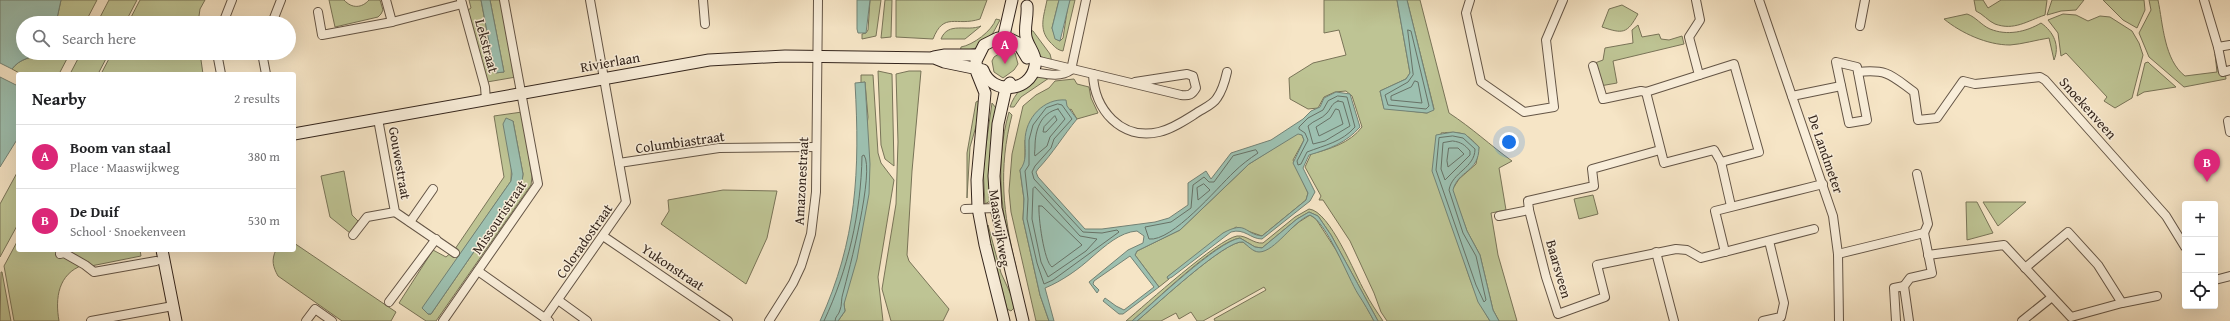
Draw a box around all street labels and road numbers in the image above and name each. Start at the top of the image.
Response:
street label: Lekstraat [470,17,504,75]
street label: Rivierlaan [579,47,642,77]
street label: Snoekenveen [2055,73,2121,144]
street label: De Landmeter [1803,112,1849,196]
street label: Gouwestraat [384,125,416,201]
street label: Columbiastraat [634,126,726,158]
street label: Amazonestraat [789,136,813,226]
street label: Missouristraat [467,176,531,258]
street label: Maaswijkweg [984,188,1016,268]
street label: Coloradostraat [551,200,617,282]
street label: Baarsveen [1541,237,1577,301]
street label: Yukonstraat [638,239,709,295]

